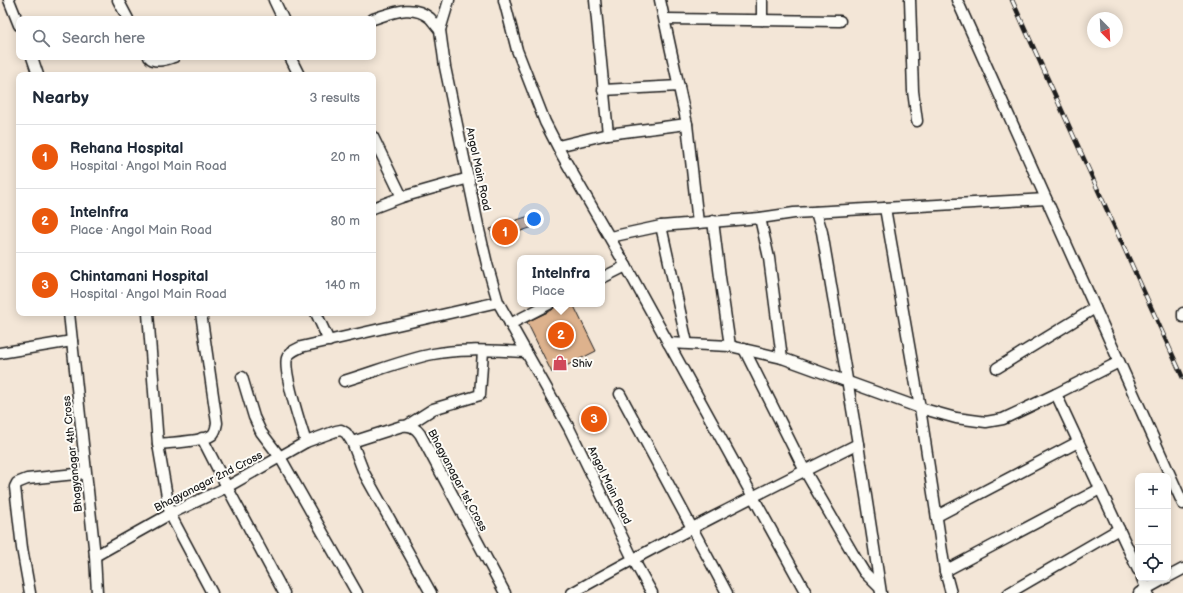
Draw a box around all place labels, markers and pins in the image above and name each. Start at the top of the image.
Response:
pin: 1 [492,217,518,247]
pin: 2 [548,320,574,350]
shop icon: Shiv [551,354,569,372]
place label: Shiv [572,357,593,370]
pin: 3 [581,404,607,434]

